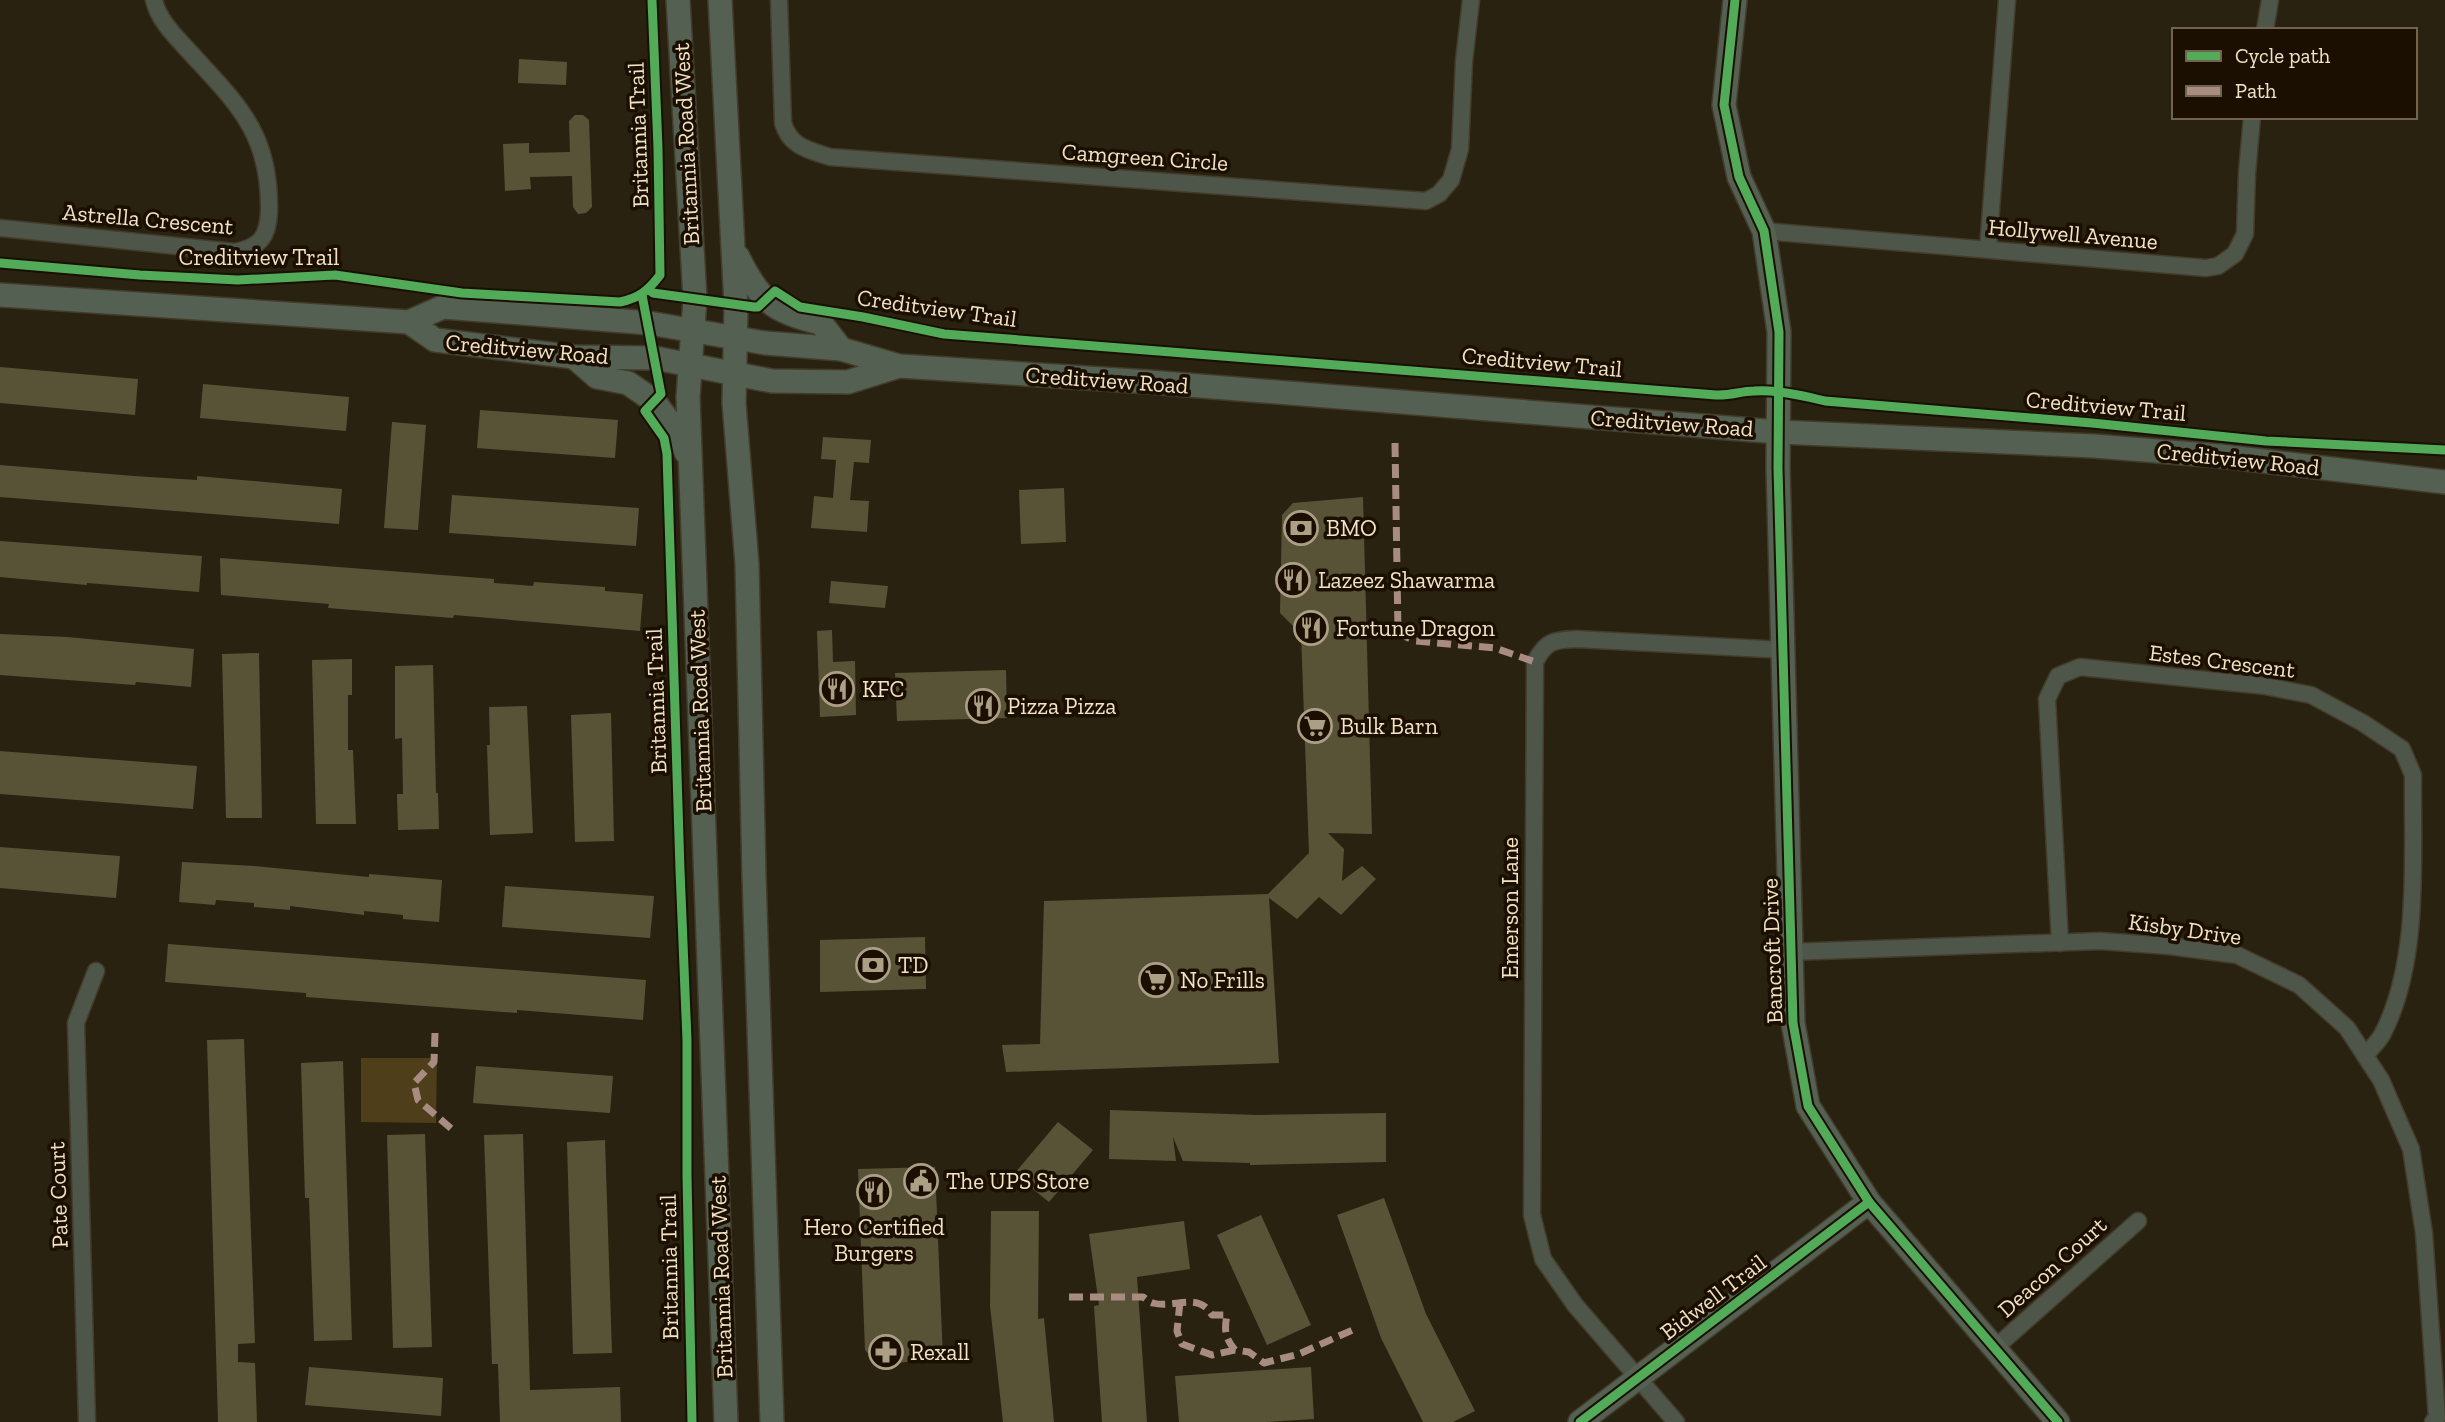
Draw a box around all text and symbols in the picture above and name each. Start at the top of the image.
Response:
legend [2172,28,2417,119]
street label: Britannia Road West [667,42,705,246]
text: Cycle path [2235,43,2330,68]
street label: Britannia Trail [621,62,655,208]
text: Path [2235,78,2277,103]
street label: Camgreen Circle [1061,137,1229,177]
street label: Astrella Crescent [62,198,235,240]
street label: Hollywell Avenue [1987,213,2159,255]
street label: Creditview Trail [179,243,339,271]
street label: Creditview Trail [855,283,1019,333]
street label: Creditview Road [444,328,610,370]
street label: Creditview Trail [1461,341,1623,383]
street label: Creditview Road [1024,360,1190,400]
street label: Creditview Trail [2025,385,2187,427]
street label: Creditview Road [1589,403,1755,443]
street label: Creditview Road [2155,437,2321,482]
bank icon: BMO [1282,509,1320,547]
place label: BMO [1326,514,1377,542]
restaurant icon: Lazeez Shawarma [1274,561,1312,599]
place label: Lazeez Shawarma [1318,566,1495,594]
street label: Britannia Road West [682,609,718,813]
restaurant icon: Fortune Dragon [1292,609,1330,647]
place label: Fortune Dragon [1336,614,1495,642]
street label: Britannia Trail [639,628,673,774]
street label: Estes Crescent [2147,638,2297,684]
restaurant icon: KFC [818,670,856,708]
place label: KFC [862,675,904,703]
restaurant icon: Pizza Pizza [964,687,1002,725]
place label: Pizza Pizza [1007,692,1116,720]
supermarket icon: Bulk Barn [1296,707,1334,745]
place label: Bulk Barn [1340,712,1438,740]
street label: Emerson Lane [1496,837,1524,979]
street label: Bancroft Drive [1755,878,1789,1024]
street label: Kisby Drive [2127,907,2243,951]
bank icon: TD [854,946,892,984]
place label: TD [898,951,928,979]
supermarket icon: No Frills [1137,961,1175,999]
place label: No Frills [1180,966,1265,994]
street label: Pate Court [42,1141,74,1249]
public building icon: The UPS Store [902,1162,940,1200]
place label: The UPS Store [946,1167,1089,1195]
restaurant icon: Hero Certified Burgers [855,1173,893,1211]
street label: Britannia Road West [703,1175,739,1379]
street label: Britannia Trail [654,1194,684,1340]
street label: Deacon Court [1992,1211,2113,1323]
place label: Hero Certified Burgers [803,1213,945,1267]
street label: Bidwell Trail [1655,1248,1771,1346]
pharmacy icon: Rexall [867,1333,905,1371]
place label: Rexall [910,1338,970,1366]

